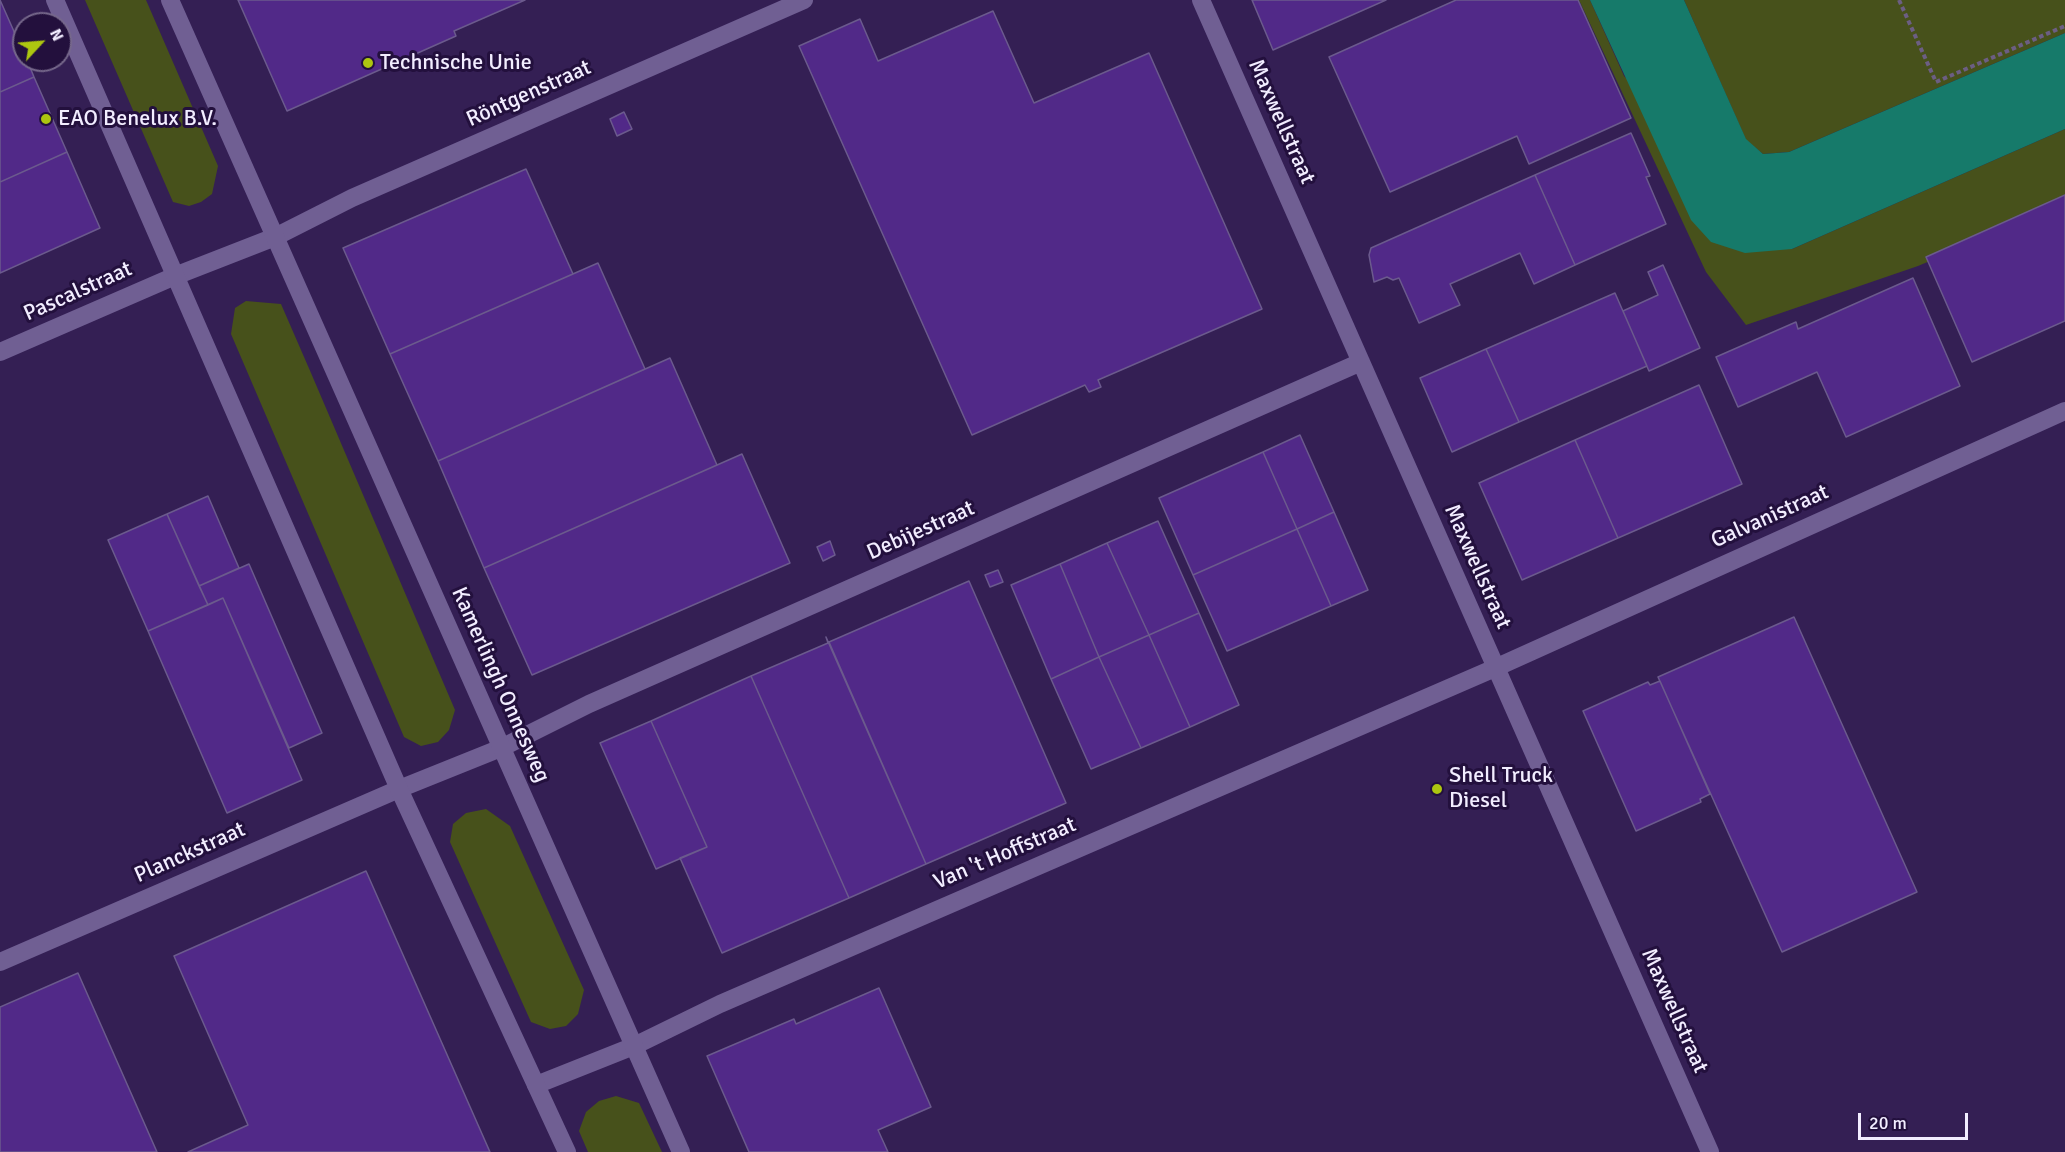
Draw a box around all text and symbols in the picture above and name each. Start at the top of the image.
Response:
north arrow [12,12,72,72]
text: N [45,26,68,44]
place label: Technische Unie [380,50,532,76]
street label: Röntgenstraat [463,55,595,133]
marker: Technische Unie [361,56,375,70]
street label: Maxwellstraat [1242,56,1320,188]
place label: EAO Benelux B.V. [58,106,217,132]
marker: EAO Benelux B.V. [39,112,53,126]
street label: Pascalstraat [20,256,136,328]
street label: Galvanistraat [1707,479,1833,555]
street label: Debijestraat [863,496,979,566]
street label: Maxwellstraat [1438,501,1516,633]
street label: Kamerlingh Onnesweg [445,583,555,787]
place label: Shell Truck Diesel [1449,763,1553,814]
marker: Shell Truck Diesel [1430,782,1444,796]
street label: Van 't Hoffstraat [930,812,1080,896]
street label: Planckstraat [130,817,250,889]
street label: Maxwellstraat [1635,945,1713,1077]
scale bar [1861,1101,1970,1139]
text: 20 m [1869,1112,1907,1134]

